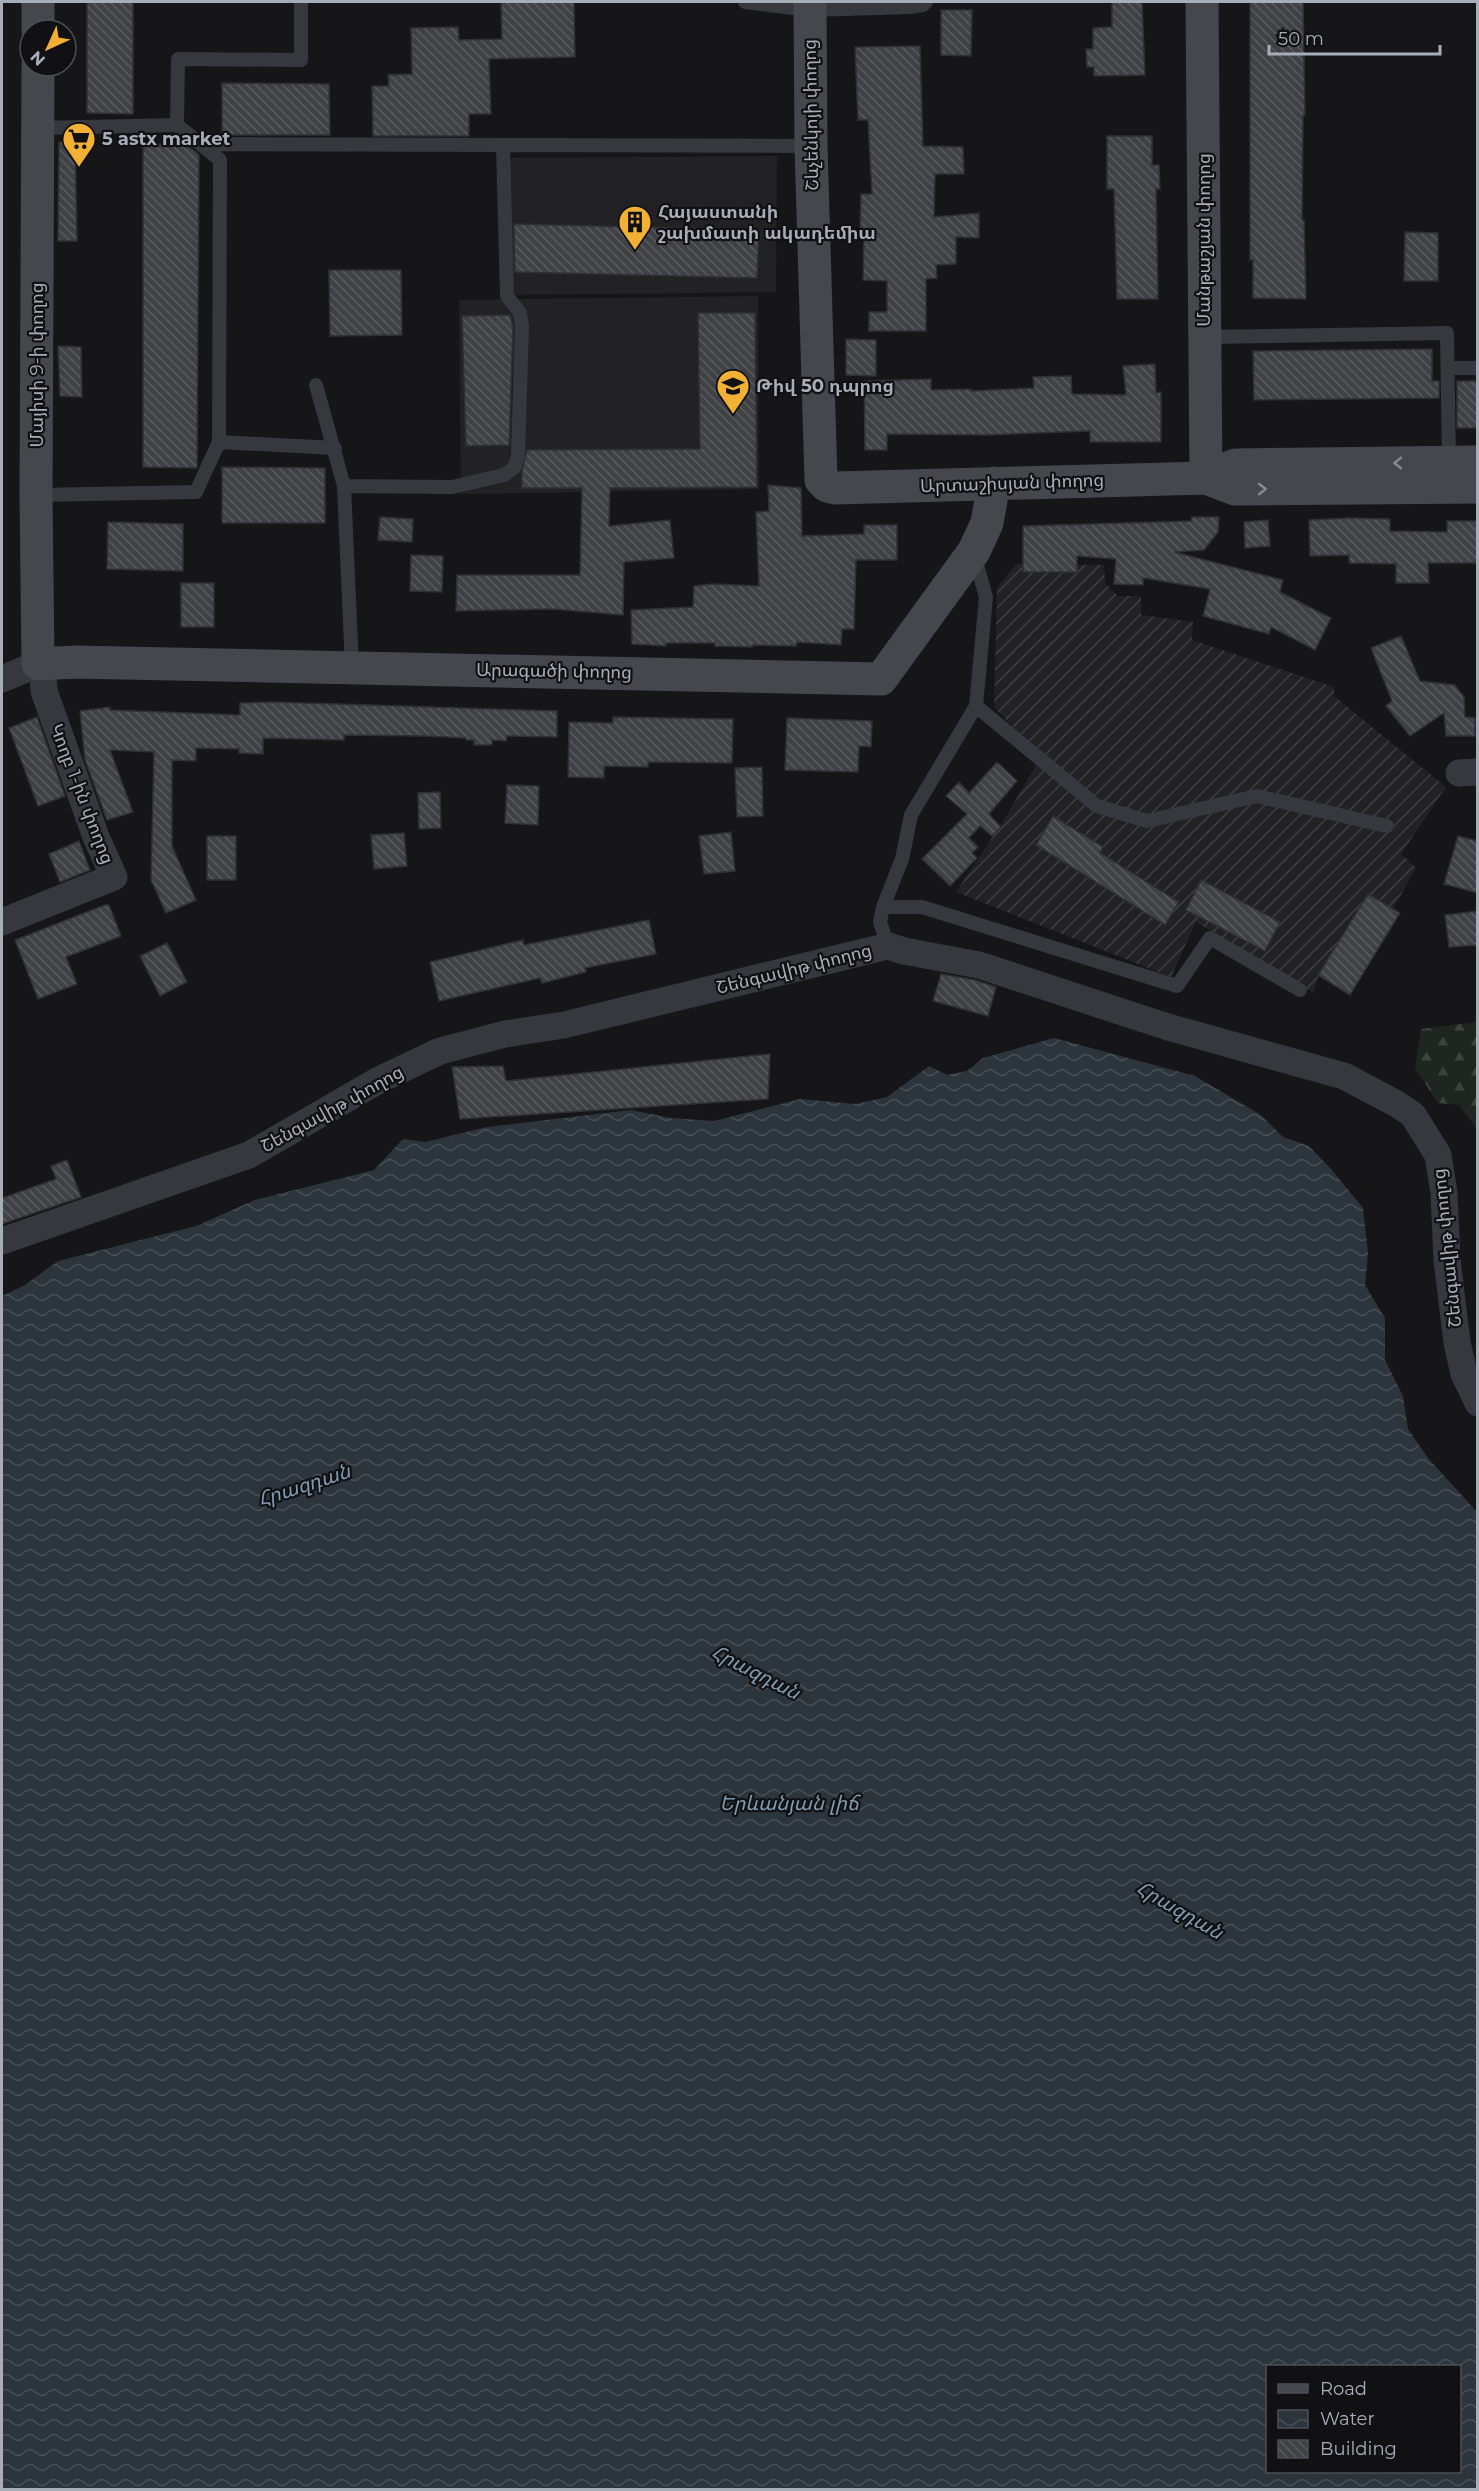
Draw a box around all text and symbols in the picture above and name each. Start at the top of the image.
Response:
north arrow [18,18,78,78]
scale bar [1269,18,1440,56]
text: 50 m [1278,28,1324,50]
street label: Շևչենկոյի փողոց [799,39,823,191]
text: N [26,47,49,70]
supermarket icon: 5 astx market [61,121,97,168]
place label: 5 astx market [102,128,231,150]
street label: Մանթաշյան փողոց [1193,153,1215,327]
place label: Հայաստանի շախմատի ակադեմիա [658,201,876,244]
building icon: Հայաստանի շախմատի ակադեմիա [617,204,653,251]
street label: Մայիսի 9-ի փողոց [26,282,48,448]
school or university icon: Թիվ 50 դպրոց [715,368,751,415]
place label: Թիվ 50 դպրոց [756,375,894,397]
one-way arrow [1394,457,1403,469]
street label: Արտաշիսյան փողոց [920,469,1104,497]
one-way arrow [1258,483,1267,495]
street label: Արագածի փողոց [476,659,632,683]
street label: Կողբ 1-ին փողոց [45,721,119,867]
street label: Շենգավիթ փողոց [714,939,874,999]
street label: Շենգավիթ փողոց [257,1061,407,1157]
street label: Շենգավիթ փողոց [1428,1168,1466,1328]
water label: Հրազդան [255,1458,354,1511]
water label: Հրազդան [708,1640,805,1705]
water label: Երևանյան լիճ [719,1791,862,1815]
water label: Հրազդան [1133,1876,1228,1945]
legend [1266,2365,1461,2473]
text: Road [1320,2378,1367,2400]
text: Water [1320,2408,1375,2430]
text: Building [1320,2438,1397,2460]

